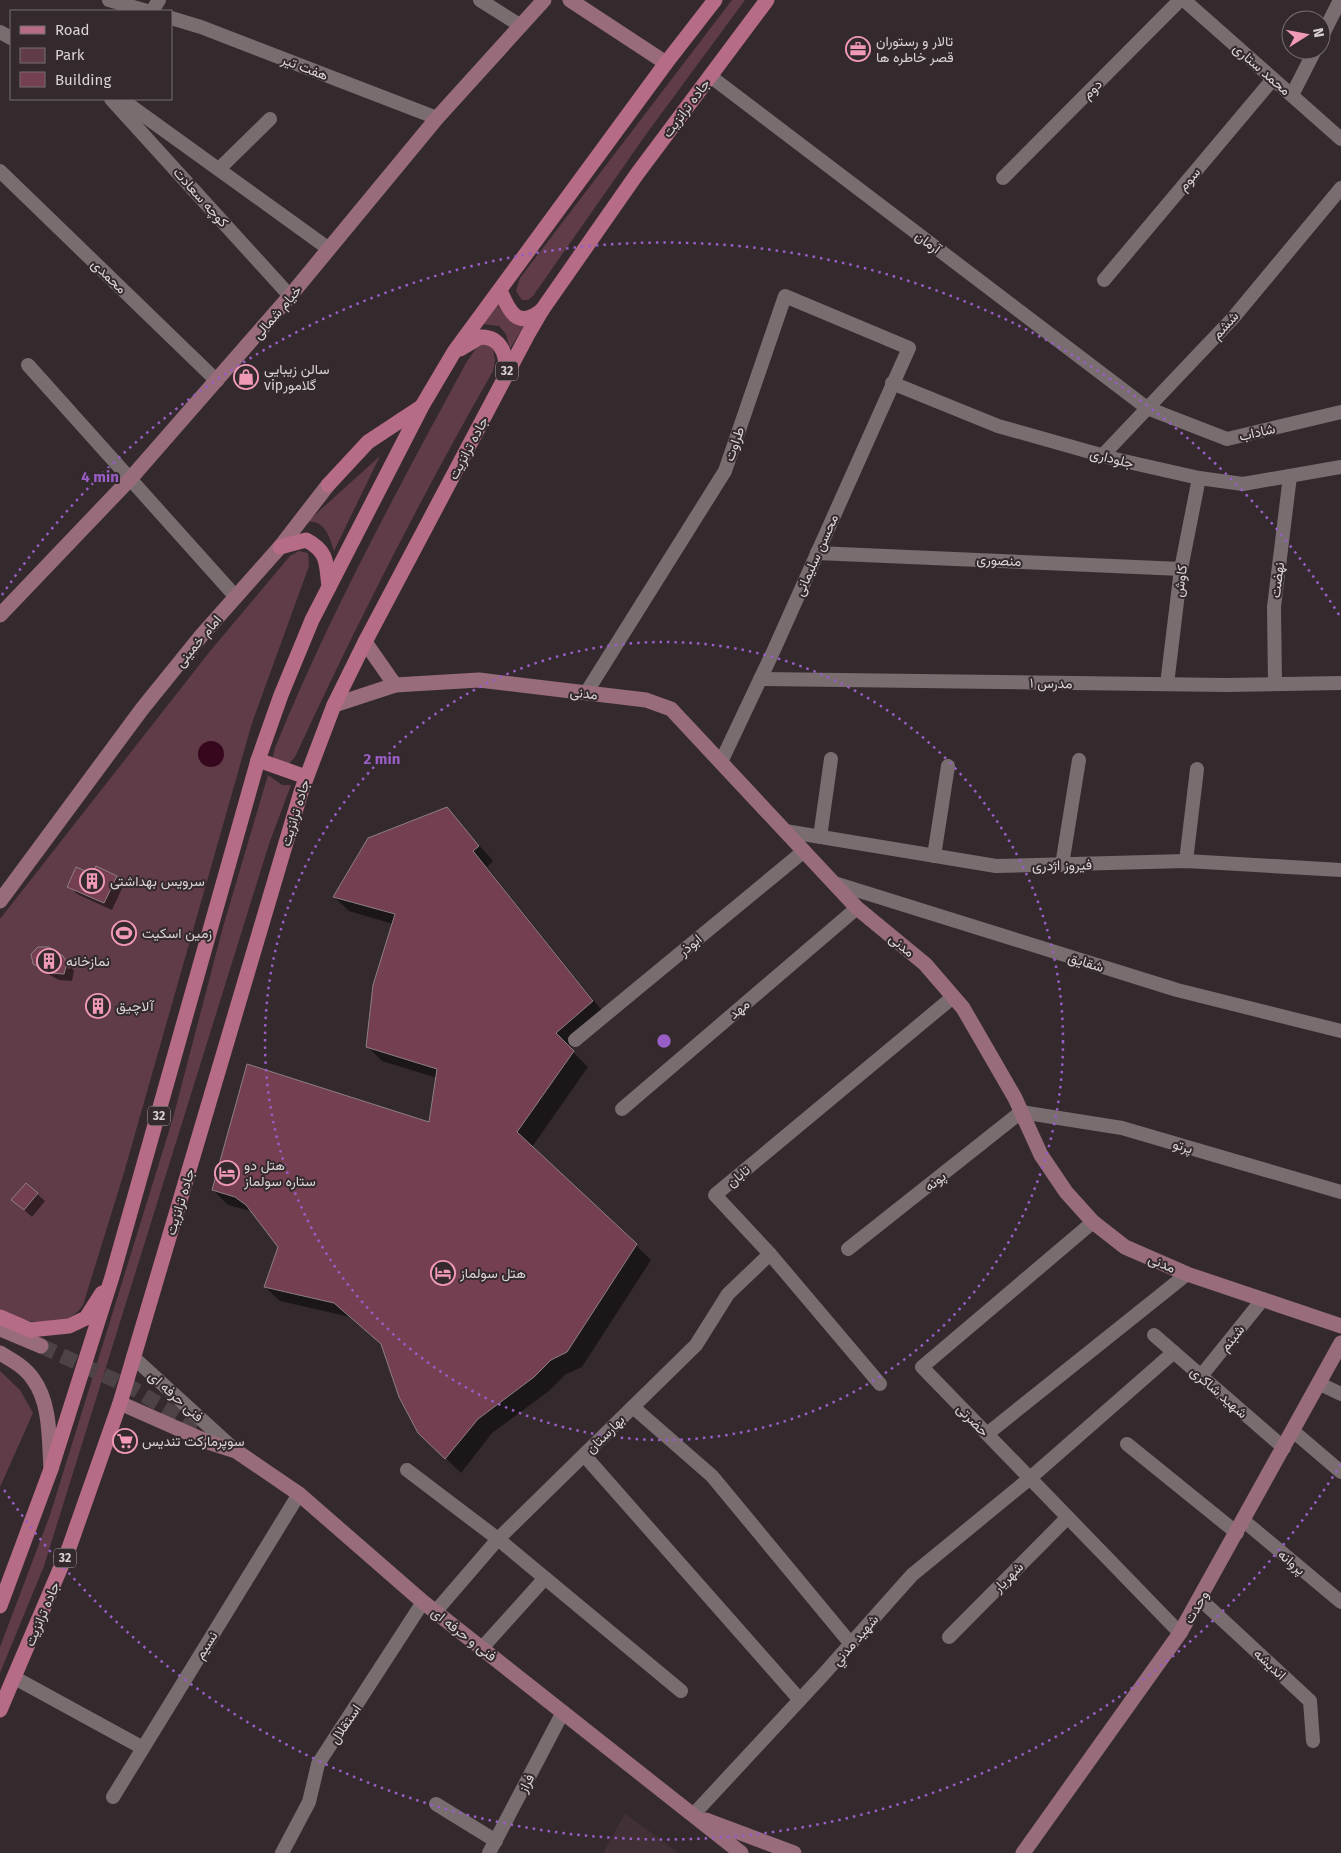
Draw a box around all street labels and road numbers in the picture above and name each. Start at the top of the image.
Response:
street label: محمد ستاری [1229,40,1294,99]
street label: هفت تير [278,50,331,84]
street label: جاده ترانزیت [659,76,714,141]
street label: دوم [1079,76,1106,103]
street label: کوچه سعادت [169,164,232,231]
street label: سوم [1175,164,1204,195]
street label: آرمان [912,227,945,259]
street label: محمدی [88,256,130,297]
street label: خیام شمالی [249,282,305,343]
street label: ششم [1208,308,1242,343]
road number: 32 [496,362,518,381]
street label: جاده ترانزیت [445,414,492,483]
street label: شاداب [1237,420,1277,445]
street label: طراوت [721,425,748,464]
street label: جلوداری [1088,445,1136,472]
street label: محسن سلیمانی [791,512,842,599]
street label: منصوری [976,551,1022,570]
street label: نهضت [1267,561,1288,599]
street label: کاوش [1170,564,1191,598]
street label: امام خمینی [172,612,225,671]
street label: مدرس ۱ [1029,675,1073,692]
street label: مدنی [569,683,599,704]
street label: جاده ترانزیت [277,778,314,848]
street label: فیروز اژدری [1032,856,1092,875]
street label: مدنی [885,930,918,961]
street label: ابوذر [674,931,705,961]
street label: شقایق [1066,949,1106,976]
street label: مهد [725,996,753,1023]
road number: 32 [148,1106,170,1126]
street label: پرتو [1171,1136,1195,1158]
street label: تابان [723,1161,754,1191]
street label: جاده ترانزیت [162,1167,199,1237]
street label: پونه [921,1168,950,1196]
street label: مدنی [1146,1250,1178,1277]
street label: شبنم [1217,1322,1248,1355]
street label: شهید شاکری [1187,1363,1251,1422]
street label: فنی حرفه ای [145,1367,207,1426]
street label: حضرتی [953,1400,992,1440]
street label: بهارستان [582,1411,628,1457]
street label: پروانه [1274,1546,1309,1580]
road number: 32 [54,1549,76,1568]
street label: شهریار [989,1559,1027,1597]
street label: جاده ترانزیت [21,1579,64,1649]
street label: وحدت [1180,1588,1213,1627]
street label: فنی و حرفه ای [428,1604,500,1665]
street label: شهيد مدني [829,1611,884,1671]
street label: نسيم [191,1628,222,1662]
street label: اندیشه [1250,1645,1289,1684]
street label: استقلال [326,1701,366,1748]
street label: فراز [514,1771,538,1796]

